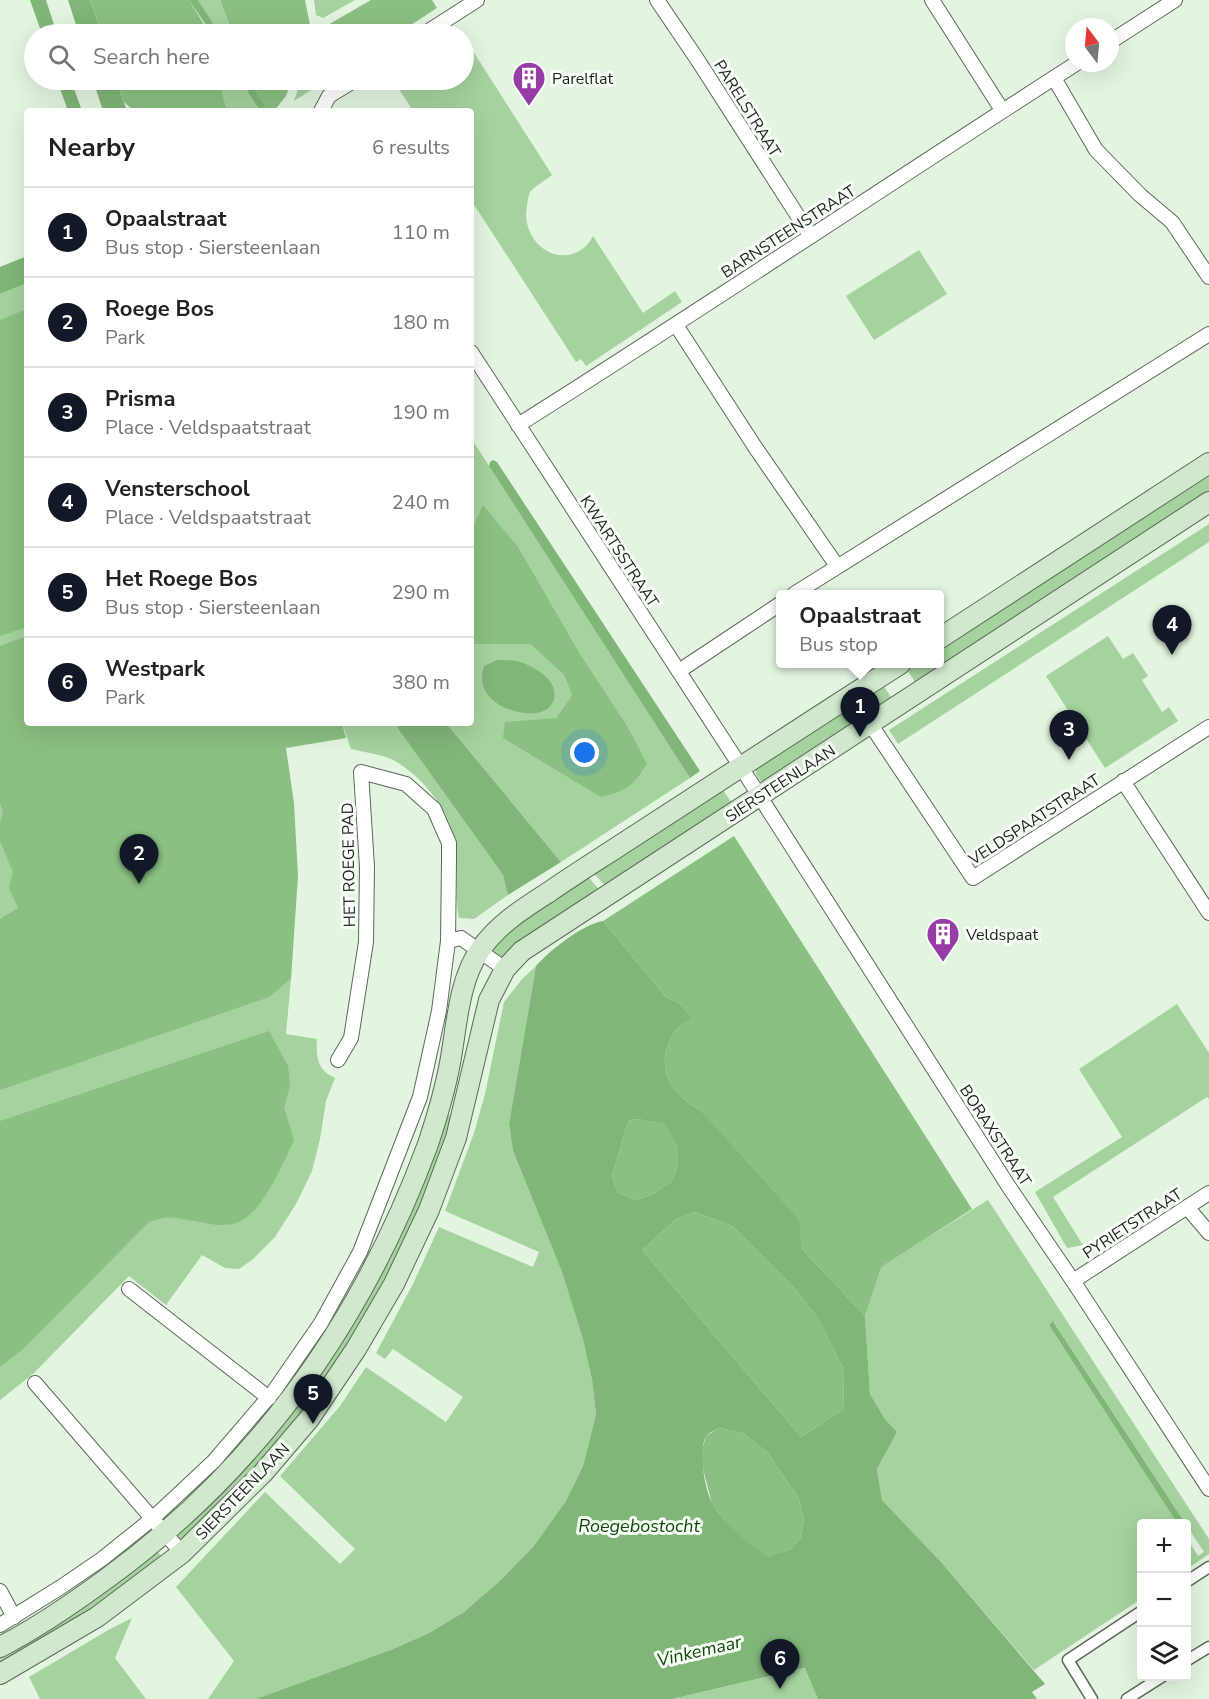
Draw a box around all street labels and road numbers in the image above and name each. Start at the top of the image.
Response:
street label: PARELSTRAAT [709,56,786,162]
street label: BARNSTEENSTRAAT [717,180,860,284]
street label: KWARTSSTRAAT [575,491,664,612]
street label: SIERSTEENLAAN [721,740,840,828]
street label: VELDSPAATSTRAAT [964,769,1105,871]
street label: HET ROEGE PAD [337,802,361,928]
street label: BORAXSTRAAT [954,1081,1036,1191]
street label: PYRIETSTRAAT [1079,1183,1187,1264]
street label: SIERSTEENLAAN [191,1438,295,1545]

